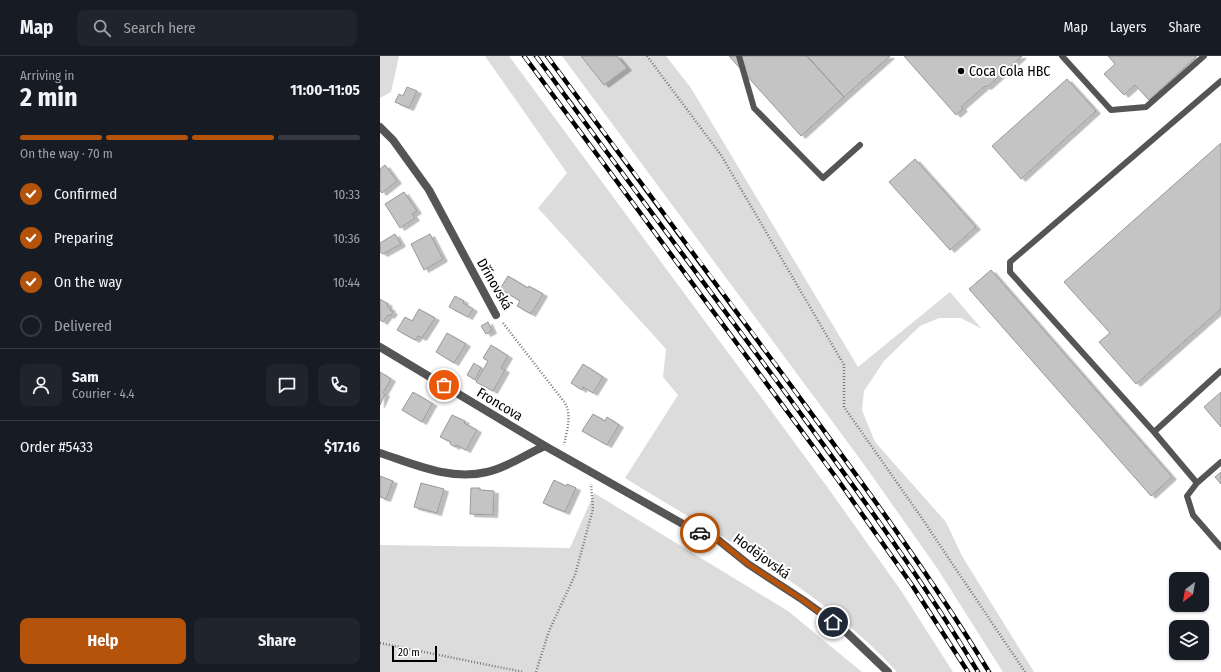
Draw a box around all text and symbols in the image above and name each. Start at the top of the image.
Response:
search box [77,10,357,46]
text: Map [20,16,53,39]
icon: search [91,17,113,39]
text: Search here [123,19,196,37]
text: Map [1064,19,1088,36]
text: Layers [1110,19,1146,36]
text: Share [1168,19,1201,36]
place label: Coca Cola HBC [969,63,1050,80]
marker: Coca Cola HBC [956,66,966,76]
text: Arriving in [20,68,74,83]
text: 11:00–11:05 [290,81,360,99]
text: 2 min [20,82,78,113]
text: On the way · 70 m [20,146,113,161]
icon: check [20,183,42,205]
text: Confirmed [54,185,117,203]
text: 10:33 [334,187,360,202]
icon: check [20,227,42,249]
text: Preparing [54,229,113,247]
text: 10:36 [333,231,360,246]
street label: Dřínovská [473,256,516,313]
icon: check [20,271,42,293]
text: On the way [54,273,122,291]
text: 10:44 [333,275,360,290]
text: Delivered [54,317,112,335]
button: person [20,364,62,406]
button: chat [266,364,308,406]
button: phone [318,364,360,406]
text: Sam [72,368,99,386]
pin [427,368,461,402]
icon: bag [433,374,455,396]
street label: Froncova [474,384,526,425]
text: Courier · 4.4 [72,386,135,401]
text: Order #5433 [20,438,93,456]
text: $17.16 [324,438,360,456]
courier [680,513,720,553]
icon: car [689,522,711,544]
street label: Hodějovská [730,530,794,583]
north arrow [1169,572,1209,612]
map controls [1169,572,1209,660]
pin [816,605,850,639]
icon: home [822,611,844,633]
button: Help [20,618,186,664]
button: Share [194,618,360,664]
button: layers [1169,620,1209,660]
scale bar [392,644,437,663]
text: 20 m [398,646,420,659]

